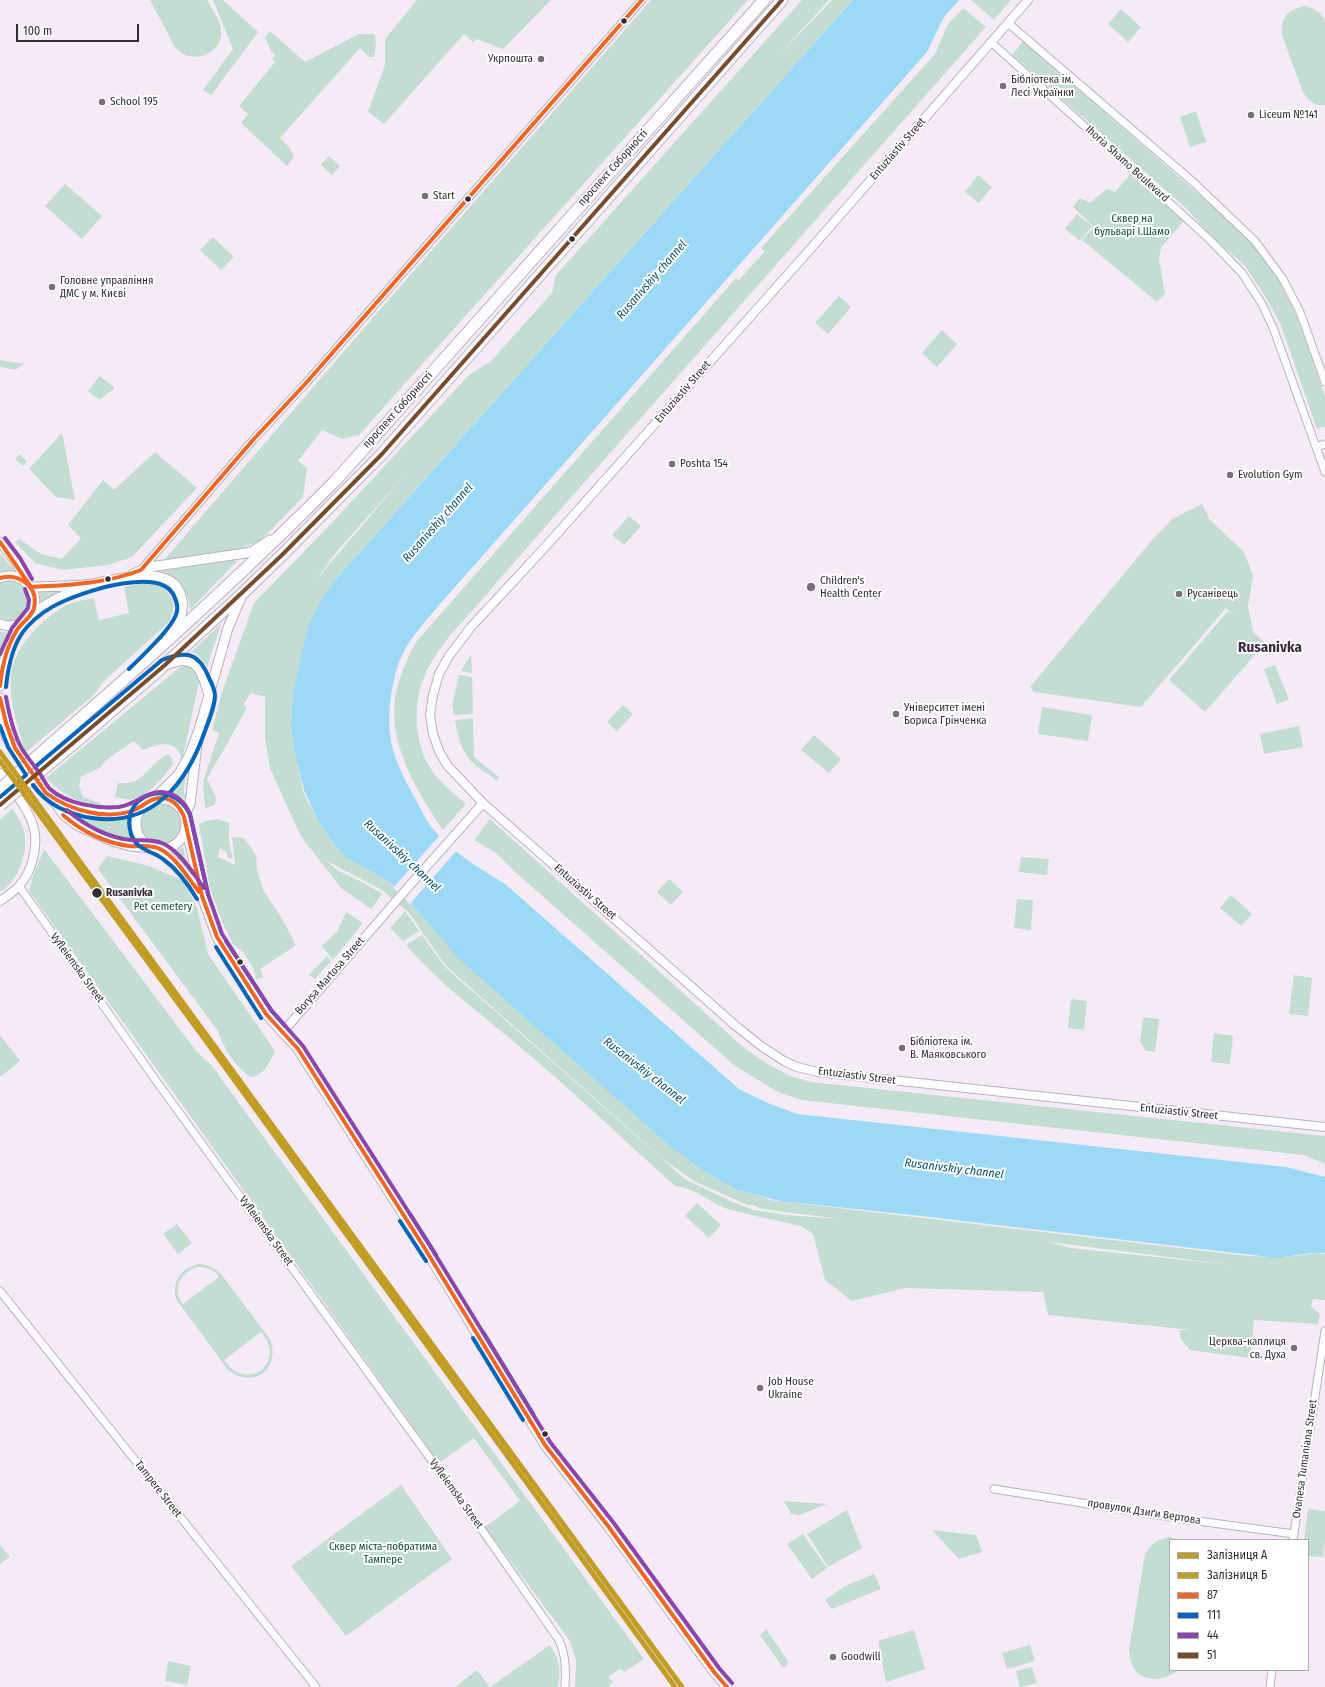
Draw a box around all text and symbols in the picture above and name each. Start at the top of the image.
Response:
scale bar [18,16,141,42]
unlabelled marker [619,16,629,26]
text: 100 m [23,24,52,38]
place label: Укрпошта [488,52,533,66]
marker: Укрпошта [536,54,546,64]
place label: Бібліотека ім. Лесі Українки [1011,73,1074,99]
marker: Бібліотека ім. Лесі Українки [998,81,1008,91]
place label: School 195 [110,95,158,109]
marker: School 195 [97,97,107,107]
place label: Liceum №141 [1259,108,1318,122]
marker: Liceum №141 [1246,110,1256,120]
street label: Entuziastiv Street [867,115,929,183]
street label: Ihoria Shamo Boulevard [1082,123,1172,205]
street label: проспект Соборності [575,127,651,209]
place label: Start [433,189,455,203]
marker: Start [420,191,430,201]
unlabelled marker [463,194,473,204]
park label: Сквер на бульварі І.Шамо [1094,212,1170,238]
unlabelled marker [567,234,577,244]
water label: Rusanivskiy channel [614,238,690,322]
place label: Головне управління ДМС у м. Києві [60,274,153,300]
marker: Головне управління ДМС у м. Києві [47,282,57,292]
street label: Entuziastiv Street [652,358,714,426]
street label: проспект Соборності [360,369,436,451]
place label: Poshta 154 [680,457,728,471]
marker: Poshta 154 [667,459,677,469]
place label: Evolution Gym [1238,468,1302,482]
marker: Evolution Gym [1225,470,1235,480]
water label: Rusanivskiy channel [400,481,476,565]
unlabelled marker [103,574,113,584]
place label: Children's Health Center [820,574,881,600]
marker: Children's Health Center [805,581,817,593]
place label: Русанівець [1187,587,1238,601]
marker: Русанівець [1174,589,1184,599]
district label: Rusanivka [1238,639,1302,657]
place label: Університет імені Бориса Грінченка [904,701,987,727]
marker: Університет імені Бориса Грінченка [891,709,901,719]
water label: Rusanivskiy channel [361,817,443,895]
street label: Entuziastiv Street [551,861,619,923]
marker: Rusanivka [90,886,104,900]
place label: Rusanivka [106,886,153,900]
park label: Pet cemetery [134,900,192,914]
street label: Vyfleiemska Street [47,930,107,1006]
street label: Borysa Martosa Street [293,934,367,1018]
unlabelled marker [235,957,245,967]
water label: Rusanivskiy channel [600,1035,688,1107]
place label: Бібліотека ім. В. Маяковського [910,1035,986,1061]
marker: Бібліотека ім. В. Маяковського [897,1043,907,1053]
street label: Entuziastiv Street [817,1065,897,1087]
street label: Entuziastiv Street [1139,1101,1219,1123]
water label: Rusanivskiy channel [904,1156,1004,1182]
street label: Vyfleiemska Street [236,1193,296,1269]
place label: Церква-каплиця св. Духа [1209,1335,1286,1361]
marker: Церква-каплиця св. Духа [1289,1343,1299,1353]
place label: Job House Ukraine [768,1375,814,1401]
marker: Job House Ukraine [755,1383,765,1393]
street label: Ovanesa Tumaniana Street [1290,1399,1320,1519]
unlabelled marker [540,1429,550,1439]
street label: Vyfleiemska Street [426,1456,486,1532]
street label: Tampere Street [132,1458,184,1520]
street label: провулок Дзиґи Вертова [1087,1497,1201,1527]
legend [1169,1539,1309,1671]
park label: Сквер міста-побратима Тампере [329,1540,437,1566]
text: Залізниця A [1207,1548,1267,1562]
text: Залізниця Б [1207,1568,1267,1582]
text: 87 [1207,1588,1218,1602]
text: 111 [1207,1608,1221,1622]
text: 44 [1207,1628,1219,1642]
text: 51 [1207,1648,1217,1662]
place label: Goodwill [841,1650,881,1664]
marker: Goodwill [828,1652,838,1662]

